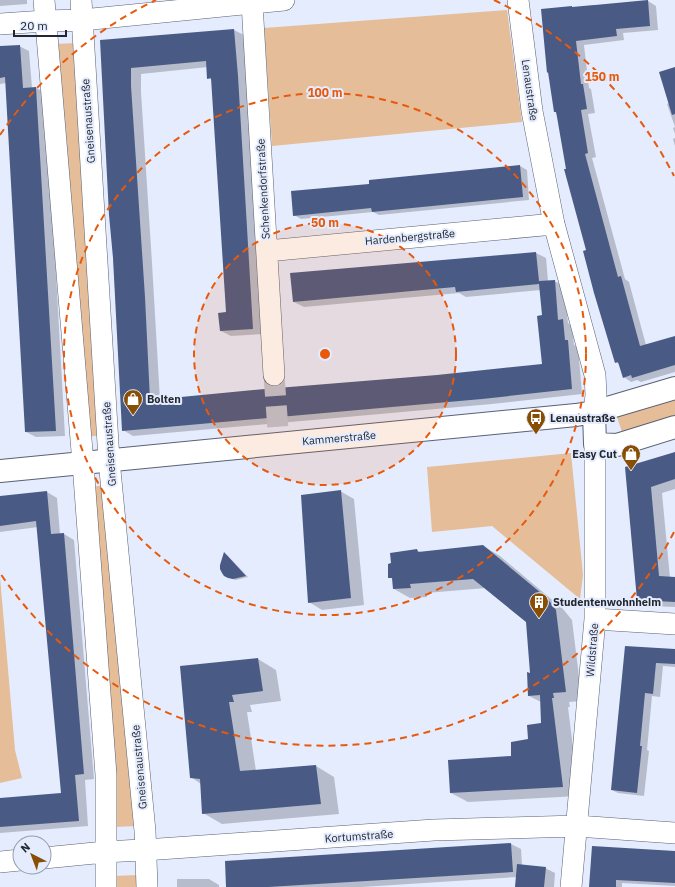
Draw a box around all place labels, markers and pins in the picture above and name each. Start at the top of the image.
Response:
centre of rings [318,347,332,361]
shop icon: Bolten [122,388,144,416]
place label: Bolten [147,392,181,406]
bus stop icon: Lenaustraße [525,407,547,435]
place label: Lenaustraße [550,411,615,425]
shop icon: Easy Cut [620,443,642,471]
place label: Easy Cut [572,447,617,461]
building icon: Studentenwohnheim [528,591,550,619]
place label: Studentenwohnheim [553,595,661,609]

